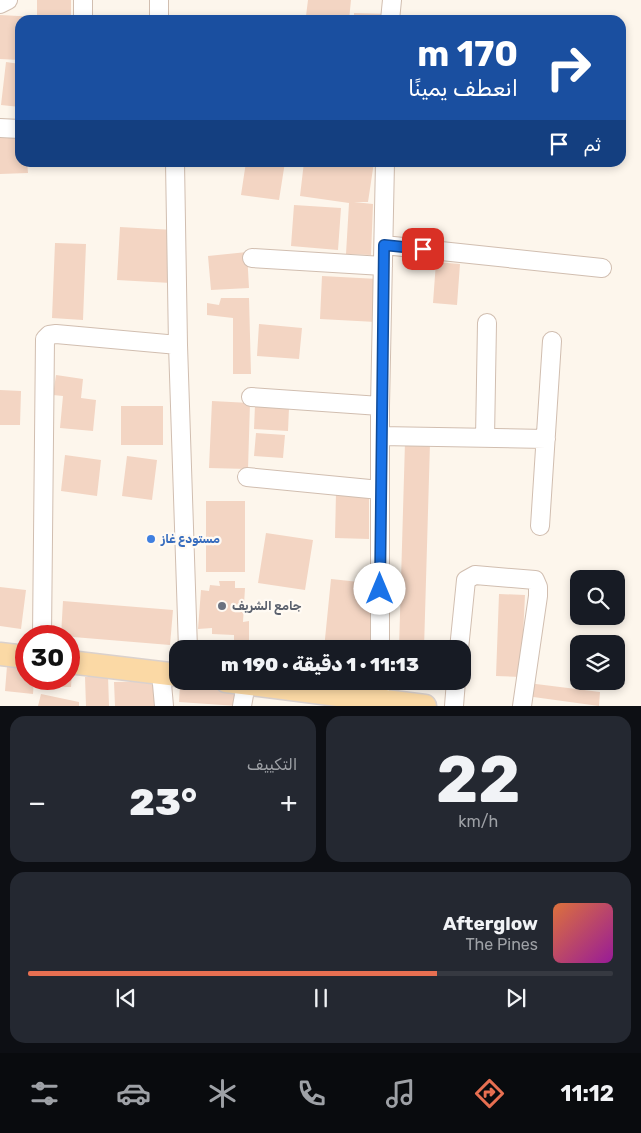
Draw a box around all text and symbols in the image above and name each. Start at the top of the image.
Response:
text: 170 m [417,33,518,75]
icon: right [536,35,601,100]
text: انعطف يمينًا [408,75,518,102]
icon: arrive [545,130,573,158]
text: ثم [583,133,601,156]
pin [402,228,444,270]
icon: arrive [409,235,437,263]
place label: مستودع غاز [160,532,220,547]
marker: مستودع غاز [145,533,157,545]
position arrow [353,562,405,614]
map controls [570,570,625,690]
button: search [570,570,625,625]
place label: جامع الشريف [232,599,302,615]
marker: جامع الشريف [216,600,228,612]
speed limit sign: 30 [15,625,80,690]
button: layers [570,635,625,690]
text: 11:13 · 1 دقيقة · 190 m [221,653,419,676]
text: 22 [436,741,521,818]
text: التكييف [247,755,298,774]
text: 23° [129,779,197,825]
text: − [28,786,46,819]
text: + [280,786,297,819]
text: km/h [458,812,498,831]
text: Afterglow [443,912,538,935]
text: The Pines [465,935,538,954]
icon: previous [112,984,140,1012]
icon: pause [307,984,335,1012]
icon: next [502,984,530,1012]
icon: filters [27,1076,62,1111]
icon: car [116,1076,151,1111]
icon: climate [205,1076,240,1111]
icon: phone [294,1076,329,1111]
icon: music [383,1076,418,1111]
icon: directions [472,1076,507,1111]
text: 11:12 [561,1080,614,1107]

